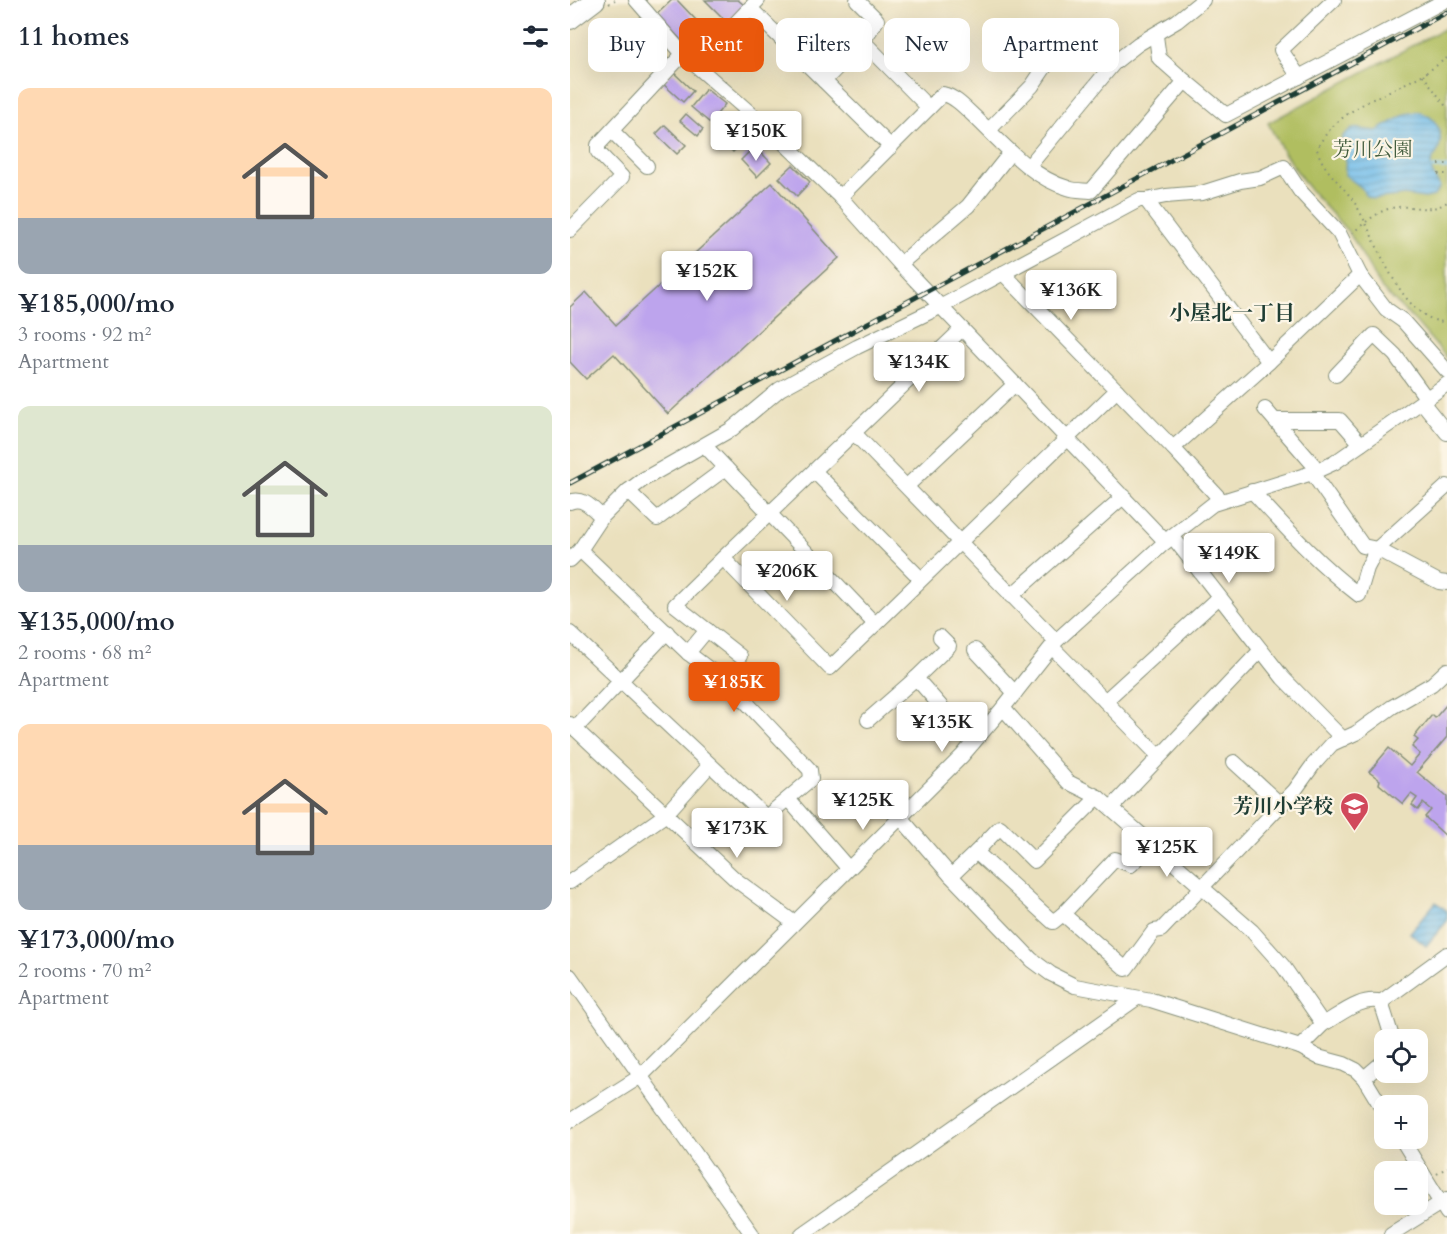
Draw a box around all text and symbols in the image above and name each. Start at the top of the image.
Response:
chip: Buy [588,18,667,72]
chip: Rent [679,18,764,72]
chip: Filters [776,18,872,72]
chip: New [884,18,970,72]
chip: Apartment [982,18,1119,72]
text: 11 homes [18,19,129,54]
icon: filters [519,20,552,53]
pin: ¥150K [714,111,798,162]
text: ¥150K [725,117,787,144]
icon: home [231,127,339,235]
park label: 芳川公園 [1333,136,1413,163]
pin: ¥152K [665,251,749,302]
text: ¥152K [676,257,738,284]
pin: ¥136K [1029,270,1113,321]
text: ¥136K [1040,276,1102,303]
text: ¥185,000/mo [18,286,175,321]
district label: 小屋北一丁目 [1169,299,1295,328]
text: 3 rooms · 92 m² [18,321,151,348]
pin: ¥134K [877,342,961,393]
text: Apartment [18,348,109,375]
text: ¥134K [888,348,950,375]
icon: home [231,445,339,553]
pin: ¥149K [1187,533,1271,584]
text: ¥149K [1198,539,1260,566]
pin: ¥206K [745,551,829,602]
text: ¥206K [756,557,818,584]
text: ¥135,000/mo [18,604,175,639]
text: 2 rooms · 68 m² [18,639,151,666]
pin: ¥185K [692,662,776,713]
text: Apartment [18,666,109,693]
text: ¥185K [703,668,765,695]
pin: ¥135K [900,702,984,753]
text: ¥135K [911,708,973,735]
icon: home [231,763,339,871]
pin: ¥125K [821,780,905,831]
text: ¥125K [832,786,894,813]
school or university icon: 芳川小学校 [1338,790,1370,832]
place label: 芳川小学校 [1233,793,1333,820]
pin: ¥173K [695,808,779,859]
text: ¥173K [706,814,768,841]
pin: ¥125K [1125,827,1209,878]
text: ¥125K [1136,833,1198,860]
text: ¥173,000/mo [18,922,175,957]
text: 2 rooms · 70 m² [18,957,151,984]
text: Apartment [18,984,109,1011]
map controls [1374,1029,1428,1215]
button: locate [1374,1029,1428,1083]
button: + [1374,1095,1428,1149]
button: − [1374,1161,1428,1215]

